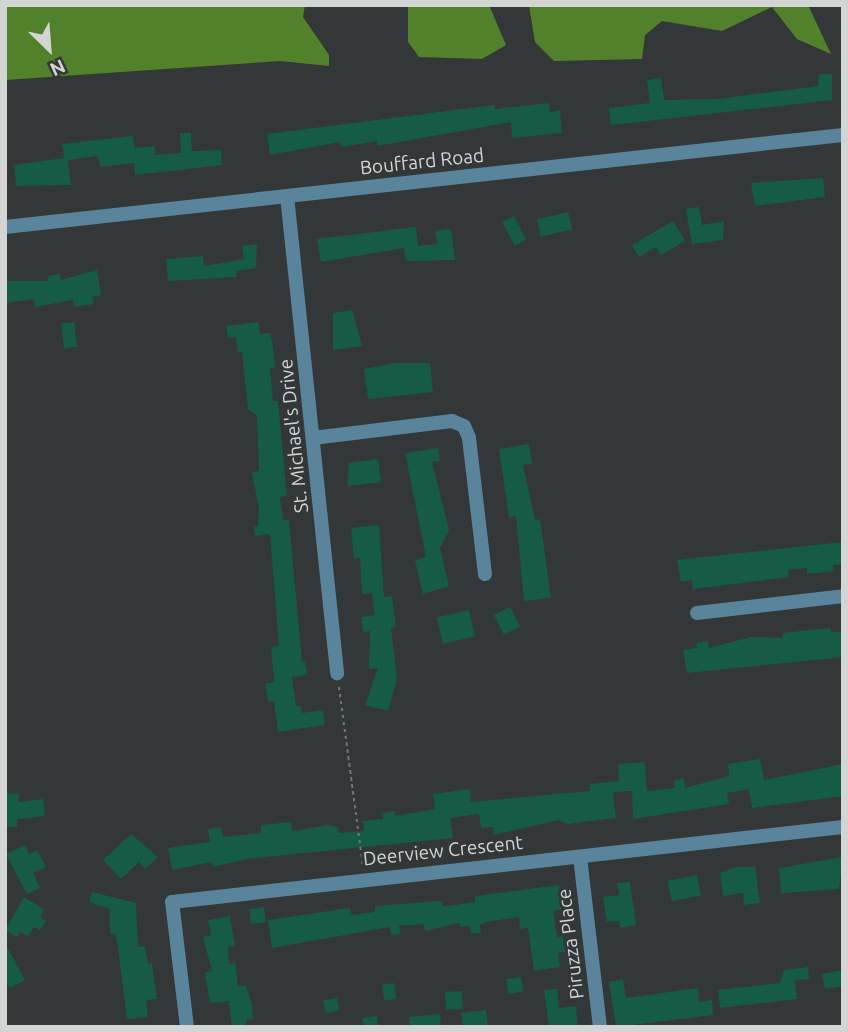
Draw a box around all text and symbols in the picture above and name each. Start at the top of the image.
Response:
north arrow [14,14,84,84]
text: N [47,55,69,81]
street label: Bouffard Road [359,144,485,180]
street label: St. Michael's Drive [275,358,313,514]
street label: Deerview Crescent [362,831,524,871]
street label: Piruzza Place [553,888,589,1000]

